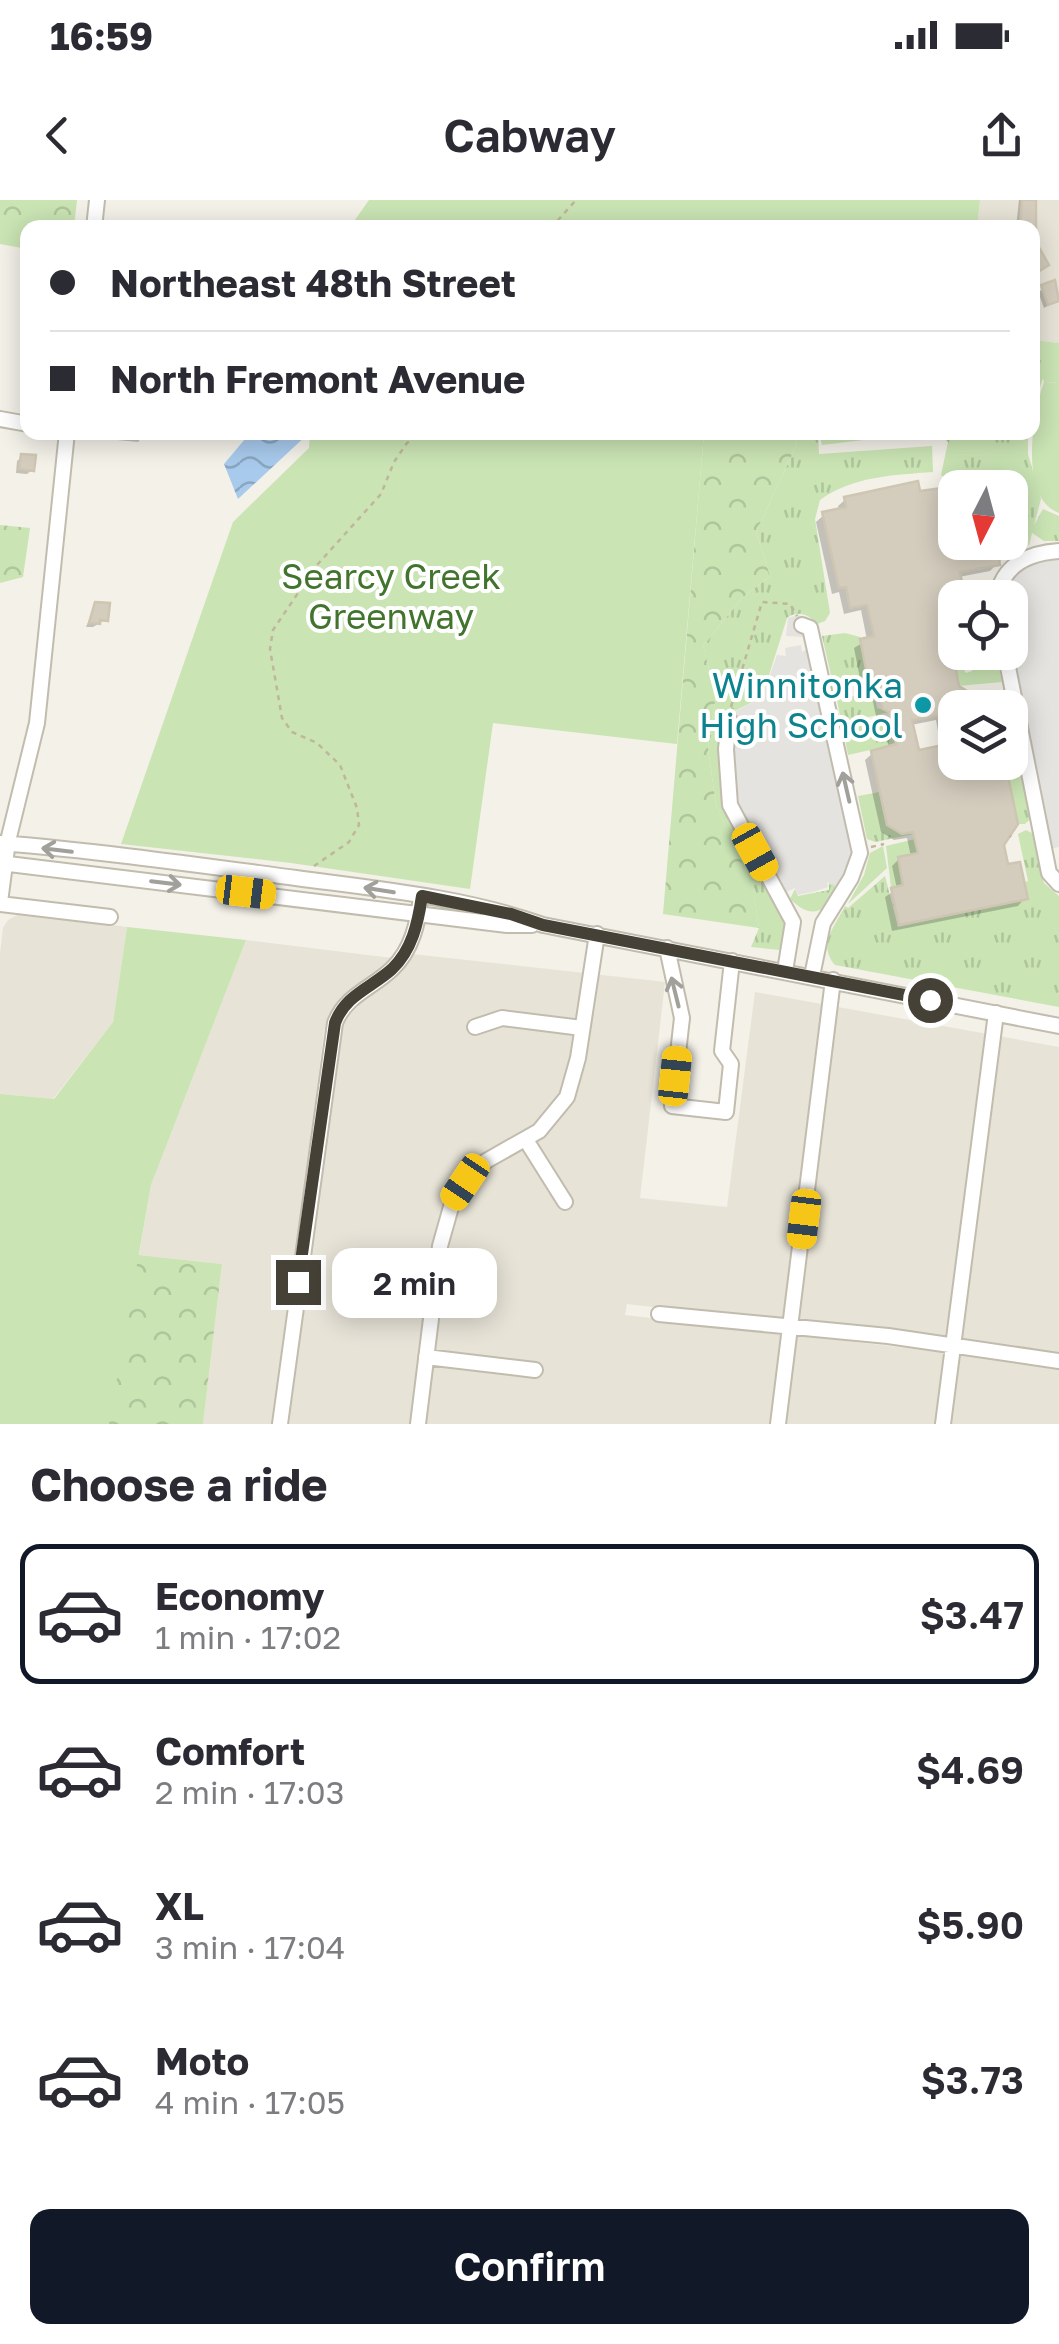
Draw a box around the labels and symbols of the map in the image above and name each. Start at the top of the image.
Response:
north arrow [938,470,1028,560]
park label: Searcy Creek Greenway [281,555,501,637]
place label: Winnitonka High School [699,664,903,746]
marker: Winnitonka High School [912,694,934,716]
one-way arrow [835,772,854,804]
car [727,818,783,886]
one-way arrow [41,840,73,859]
car [214,873,278,911]
one-way arrow [150,874,182,893]
one-way arrow [364,880,396,898]
one-way arrow [665,977,683,1009]
route start [908,978,953,1023]
car [657,1045,693,1107]
car [436,1149,494,1215]
car [785,1187,823,1251]
callout: 2 min [333,1247,498,1317]
route end [276,1260,321,1305]

